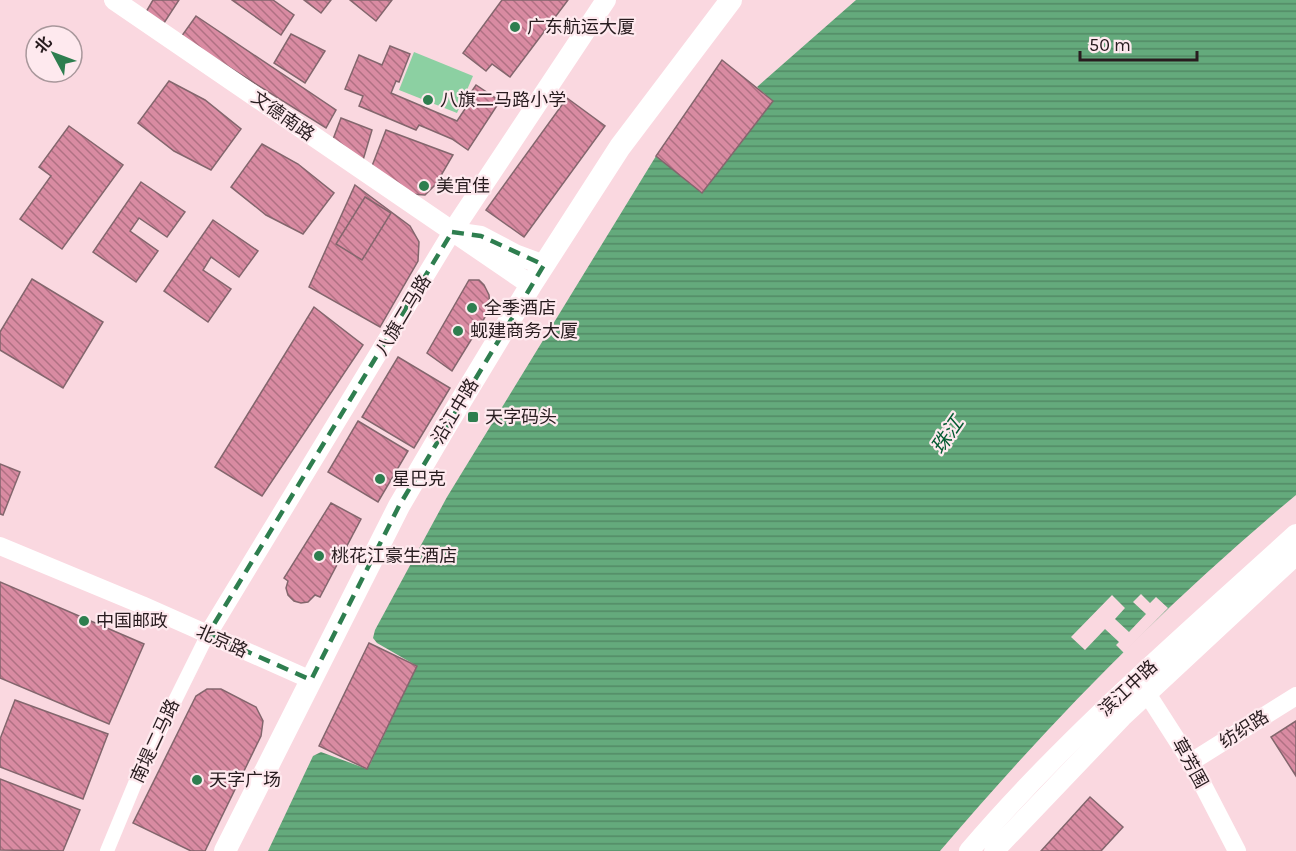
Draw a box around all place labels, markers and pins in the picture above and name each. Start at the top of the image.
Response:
place label: 广东航运大厦 [527,16,635,38]
marker: 广东航运大厦 [508,20,522,34]
place label: 八旗二马路小学 [440,89,566,111]
marker: 八旗二马路小学 [421,93,435,107]
place label: 美宜佳 [436,175,490,197]
marker: 美宜佳 [417,179,431,193]
place label: 全季酒店 [484,297,556,319]
marker: 全季酒店 [465,301,479,315]
place label: 蚬建商务大厦 [470,320,578,342]
marker: 蚬建商务大厦 [451,324,465,338]
place label: 天字码头 [485,406,557,428]
marker: 天字码头 [466,410,480,424]
place label: 星巴克 [392,468,446,490]
marker: 星巴克 [373,472,387,486]
place label: 桃花江豪生酒店 [331,545,457,567]
marker: 桃花江豪生酒店 [312,549,326,563]
place label: 中国邮政 [96,610,168,632]
marker: 中国邮政 [77,614,91,628]
place label: 天字广场 [209,769,281,791]
marker: 天字广场 [190,773,204,787]

